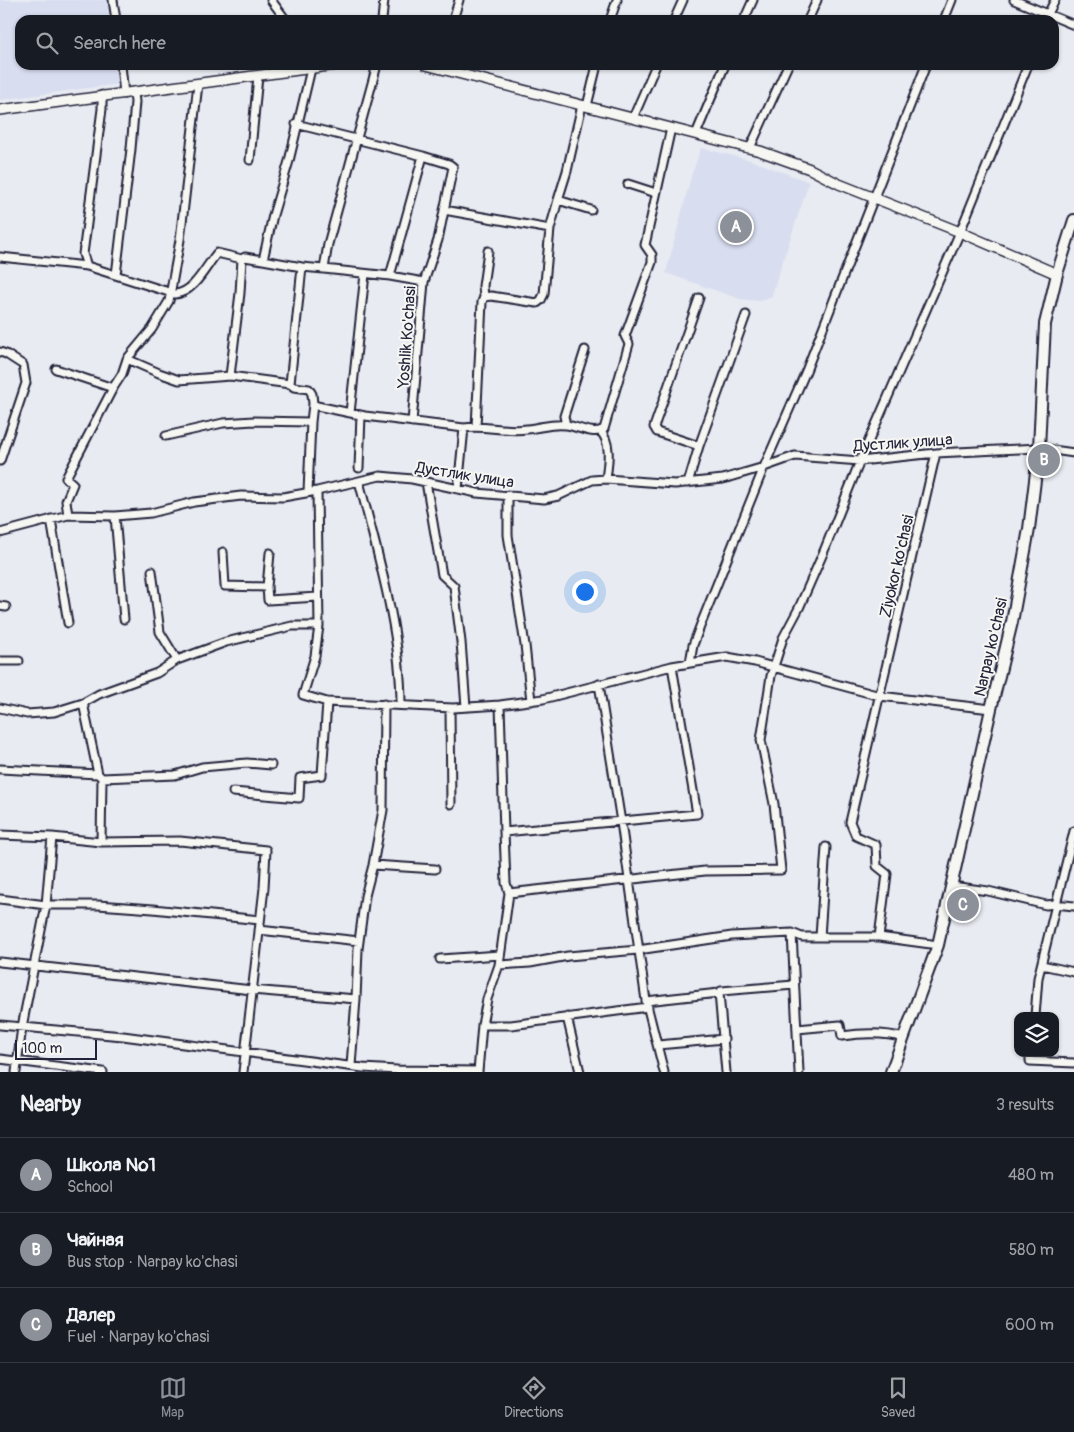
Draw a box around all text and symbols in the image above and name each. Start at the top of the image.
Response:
search box [15,15,1059,70]
icon: search [33,29,61,57]
text: Search here [73,31,166,55]
pin: A [720,208,752,246]
street label: Yoshlik Ko'chasi [393,285,421,390]
street label: Дустлик улица [852,430,953,457]
pin: B [1028,441,1060,479]
street label: Дустлик улица [413,457,515,493]
street label: Ziyokor ko'chasi [875,513,919,620]
your location [572,579,598,605]
street label: Narpay ko'chasi [970,596,1012,699]
pin: C [947,886,979,924]
map controls [1014,1012,1059,1057]
button: layers [1014,1012,1059,1057]
scale bar [15,1037,98,1060]
text: 100 m [22,1040,62,1057]
text: Nearby [20,1091,81,1118]
text: 3 results [996,1095,1054,1115]
text: Школа №1 [67,1153,156,1177]
text: A [31,1165,41,1185]
text: 480 m [1008,1165,1054,1185]
text: School [67,1177,113,1197]
text: Чайная [67,1228,124,1252]
text: B [31,1240,41,1260]
text: 580 m [1009,1240,1054,1260]
text: Bus stop · Narpay ko'chasi [67,1252,238,1272]
text: Далер [67,1303,116,1327]
text: C [31,1315,41,1335]
text: 600 m [1005,1315,1054,1335]
text: Fuel · Narpay ko'chasi [67,1327,209,1347]
tab: Map [159,1374,187,1421]
tab: Directions [504,1374,563,1421]
tab: Saved [881,1374,915,1421]

